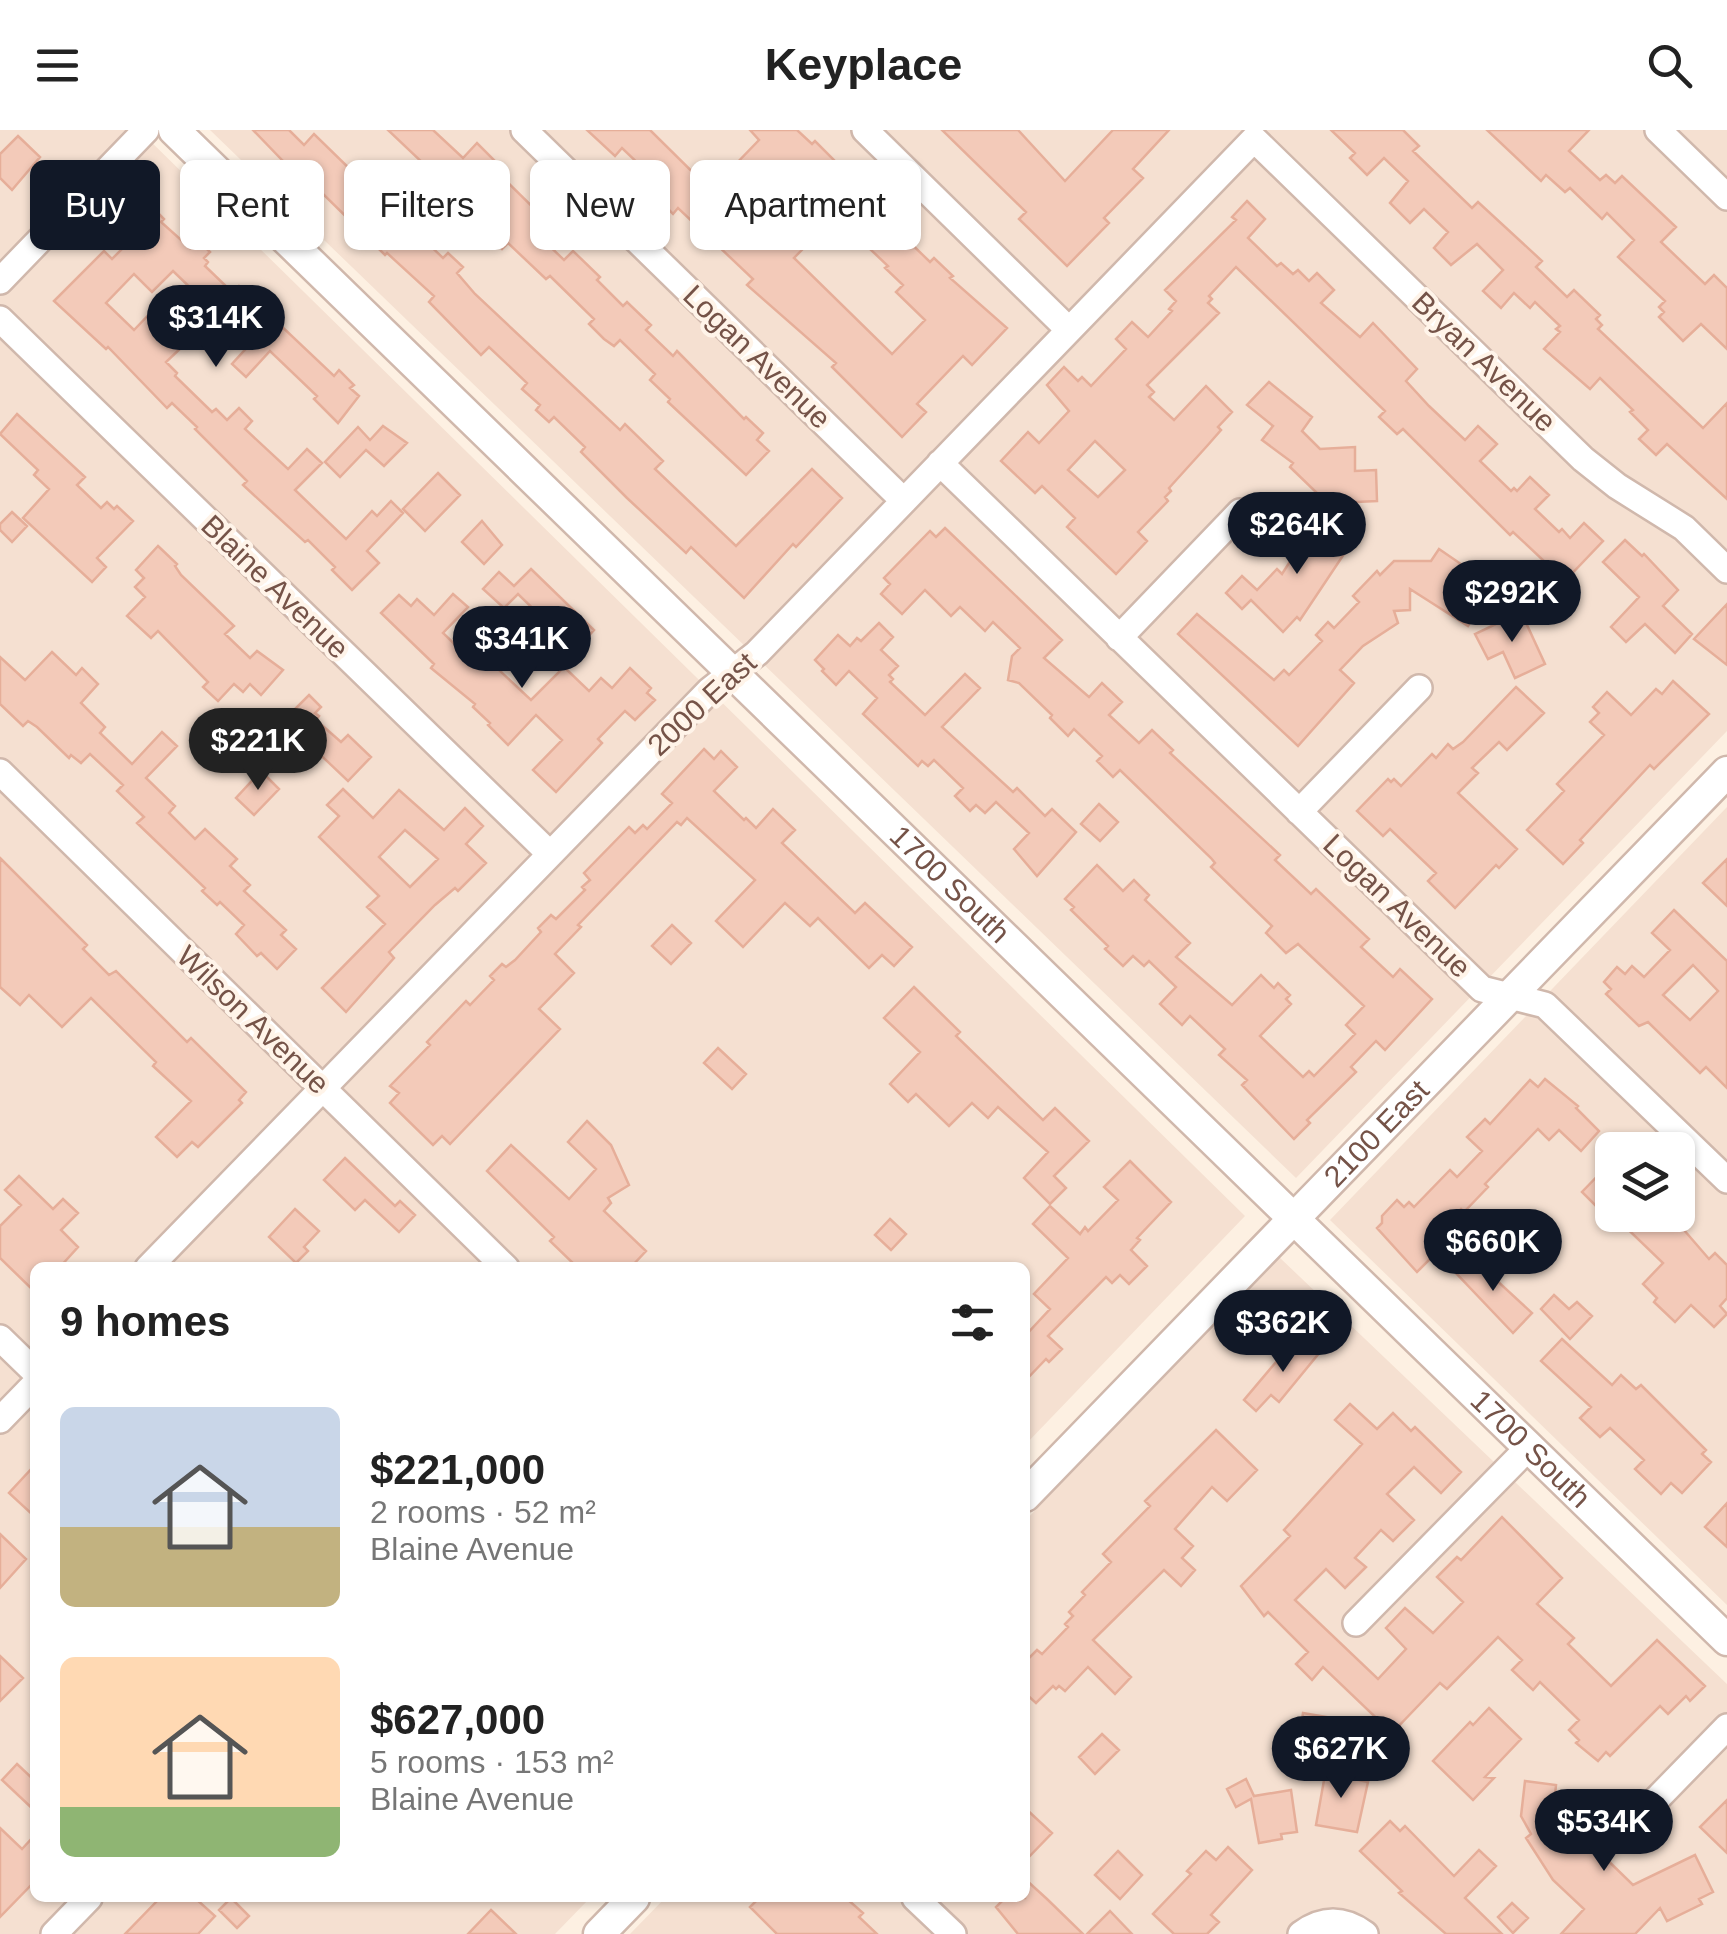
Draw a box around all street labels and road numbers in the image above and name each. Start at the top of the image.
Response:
street label: Logan Avenue [677,278,838,435]
street label: Bryan Avenue [1406,285,1563,438]
street label: Blaine Avenue [195,508,356,665]
street label: 2000 East [641,645,763,762]
street label: 1700 South [884,819,1017,949]
street label: Logan Avenue [1317,827,1478,984]
street label: Wilson Avenue [171,939,336,1100]
street label: 2100 East [1317,1073,1436,1193]
street label: 1700 South [1464,1383,1597,1514]

